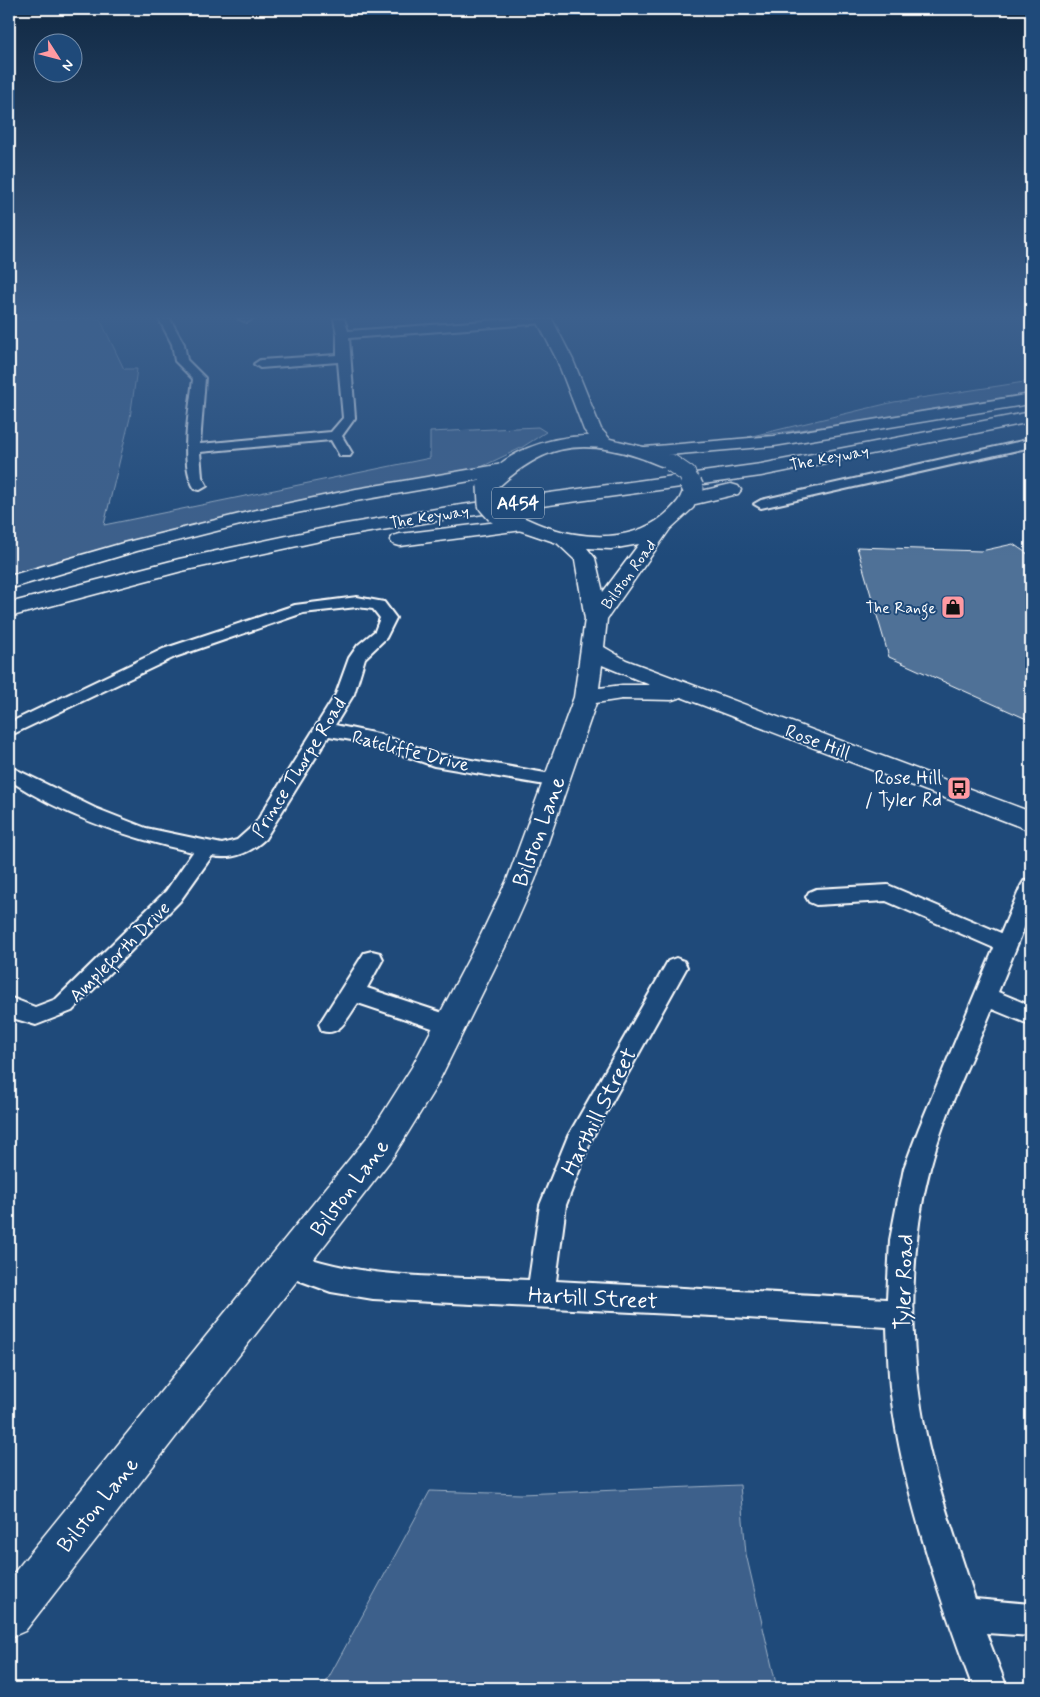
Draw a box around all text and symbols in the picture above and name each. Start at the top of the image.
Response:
north arrow [32,32,82,82]
text: N [58,56,78,74]
street label: The Keyway [788,441,871,476]
road number: A454 [492,488,544,518]
street label: The Keyway [388,501,470,534]
street label: Bilston Road [597,536,662,614]
shop icon: The Range [940,594,966,620]
place label: The Range [866,598,936,620]
street label: Prince Thorpe Road [246,693,352,843]
street label: Rose Hill [781,719,854,766]
street label: Ratcliffe Drive [349,725,472,778]
place label: Rose Hill / Tyler Rd [865,766,942,813]
street label: Bilston Lane [507,773,573,891]
bus stop icon: Rose Hill / Tyler Rd [946,775,972,801]
street label: Ampleforth Drive [64,896,178,1010]
street label: Harthill Street [556,1043,644,1180]
street label: Bilston Lane [305,1134,396,1243]
street label: Tyler Road [889,1234,921,1331]
street label: Hartill Street [527,1282,658,1316]
street label: Bilston Lane [51,1452,146,1559]

